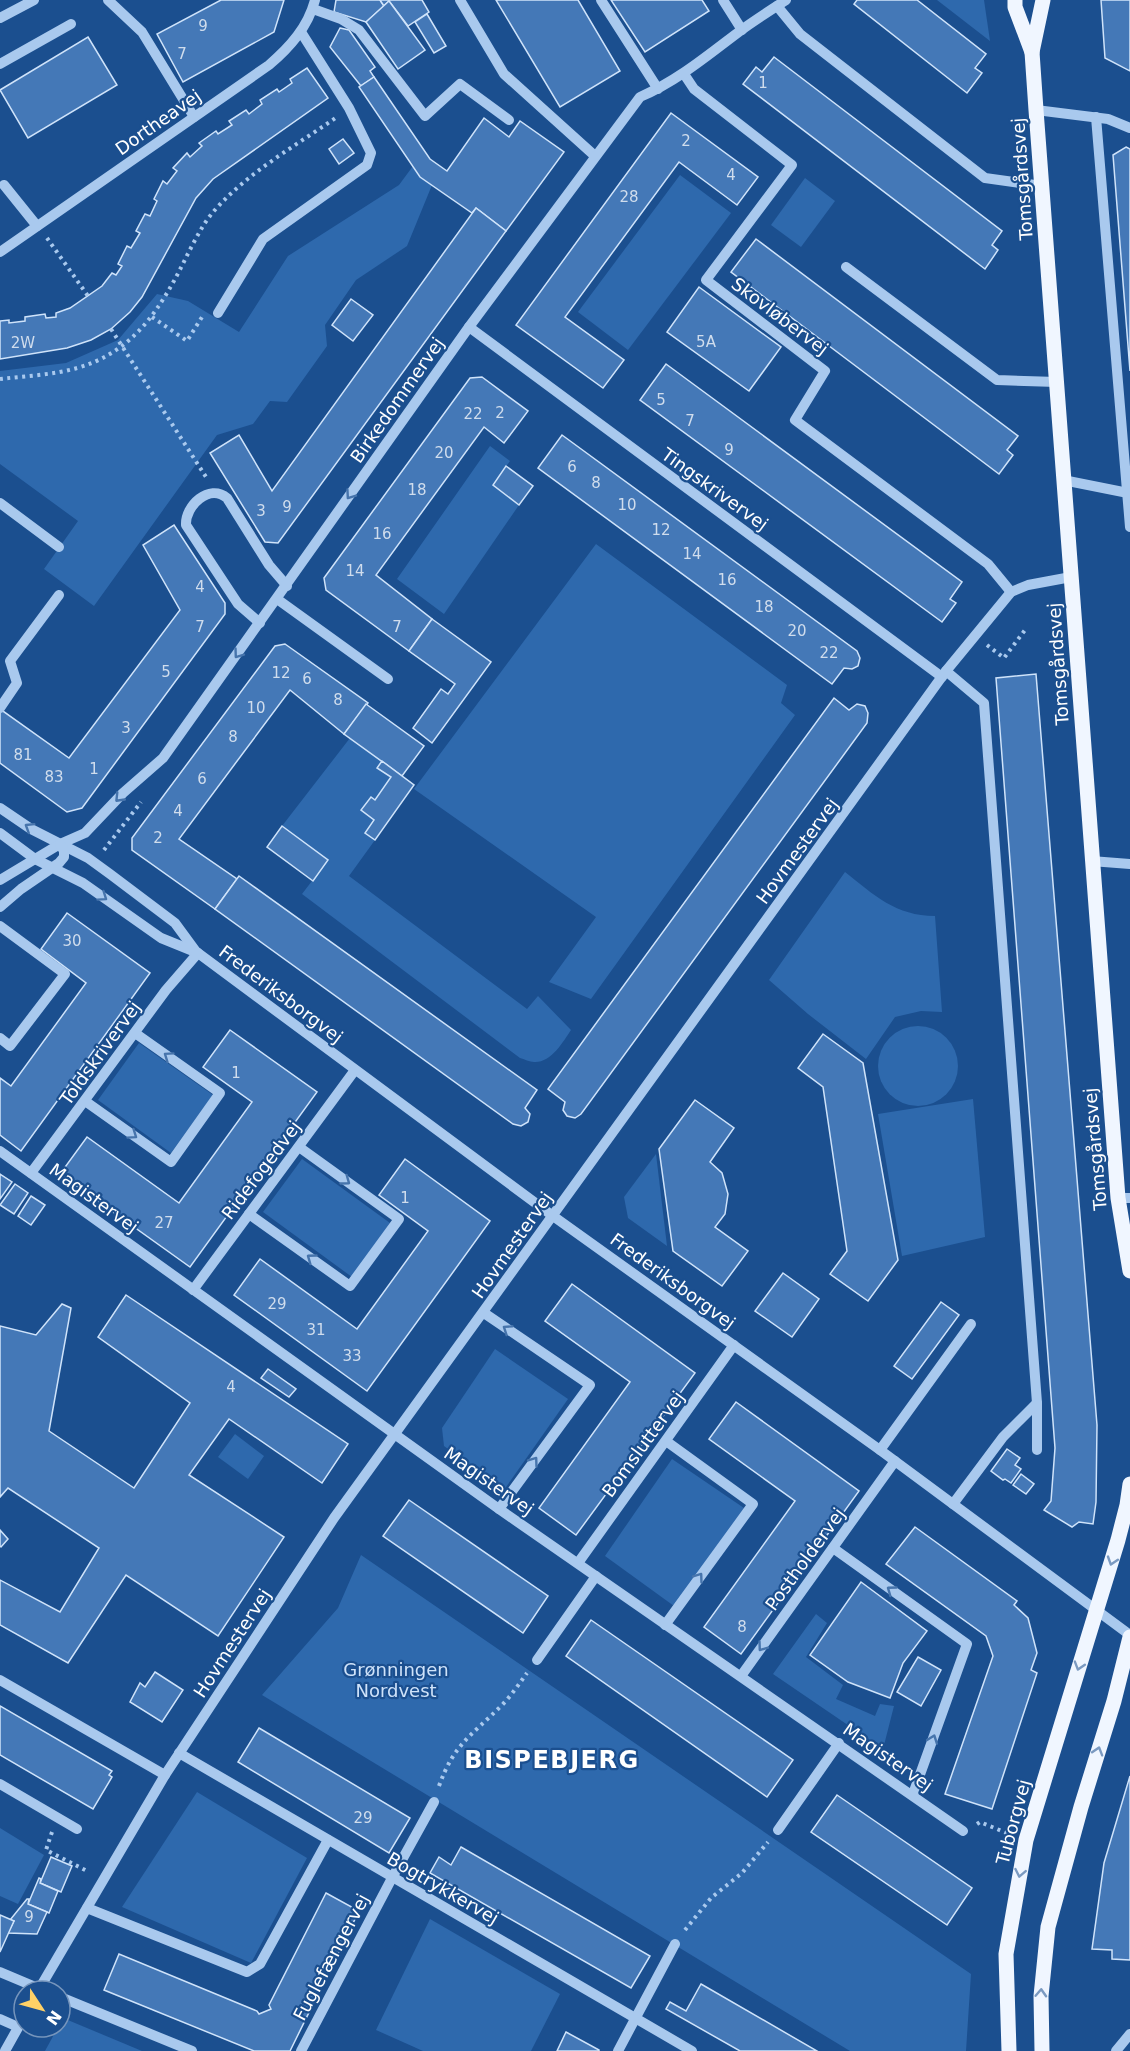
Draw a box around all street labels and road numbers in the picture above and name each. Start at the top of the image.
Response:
street label: Dortheavej [111,85,205,159]
street label: Tomsgårdsvej [1007,117,1037,242]
street label: Skovløbervej [728,273,832,359]
street label: Birkedommervej [346,333,448,467]
street label: Tingskrivervej [657,443,772,535]
street label: Tomsgårdsvej [1043,602,1073,727]
street label: Hovmestervej [752,794,842,908]
street label: Frederiksborgvej [215,941,347,1047]
street label: Toldskrivervej [55,997,145,1110]
street label: Tomsgårdsvej [1079,1087,1111,1212]
street label: Ridefogedvej [217,1117,305,1223]
street label: Magistervej [46,1159,142,1237]
street label: Hovmestervej [467,1188,557,1302]
street label: Frederiksborgvej [606,1229,740,1333]
street label: Bomsluttervej [597,1387,689,1501]
street label: Magistervej [440,1442,538,1520]
street label: Postholdervej [761,1504,849,1614]
street label: Hovmestervej [189,1585,275,1701]
street label: Magistervej [839,1718,937,1796]
street label: Tuborgvej [991,1777,1034,1868]
street label: Bogtrykkervej [383,1848,503,1928]
street label: Fuglefængervej [289,1890,373,2024]

